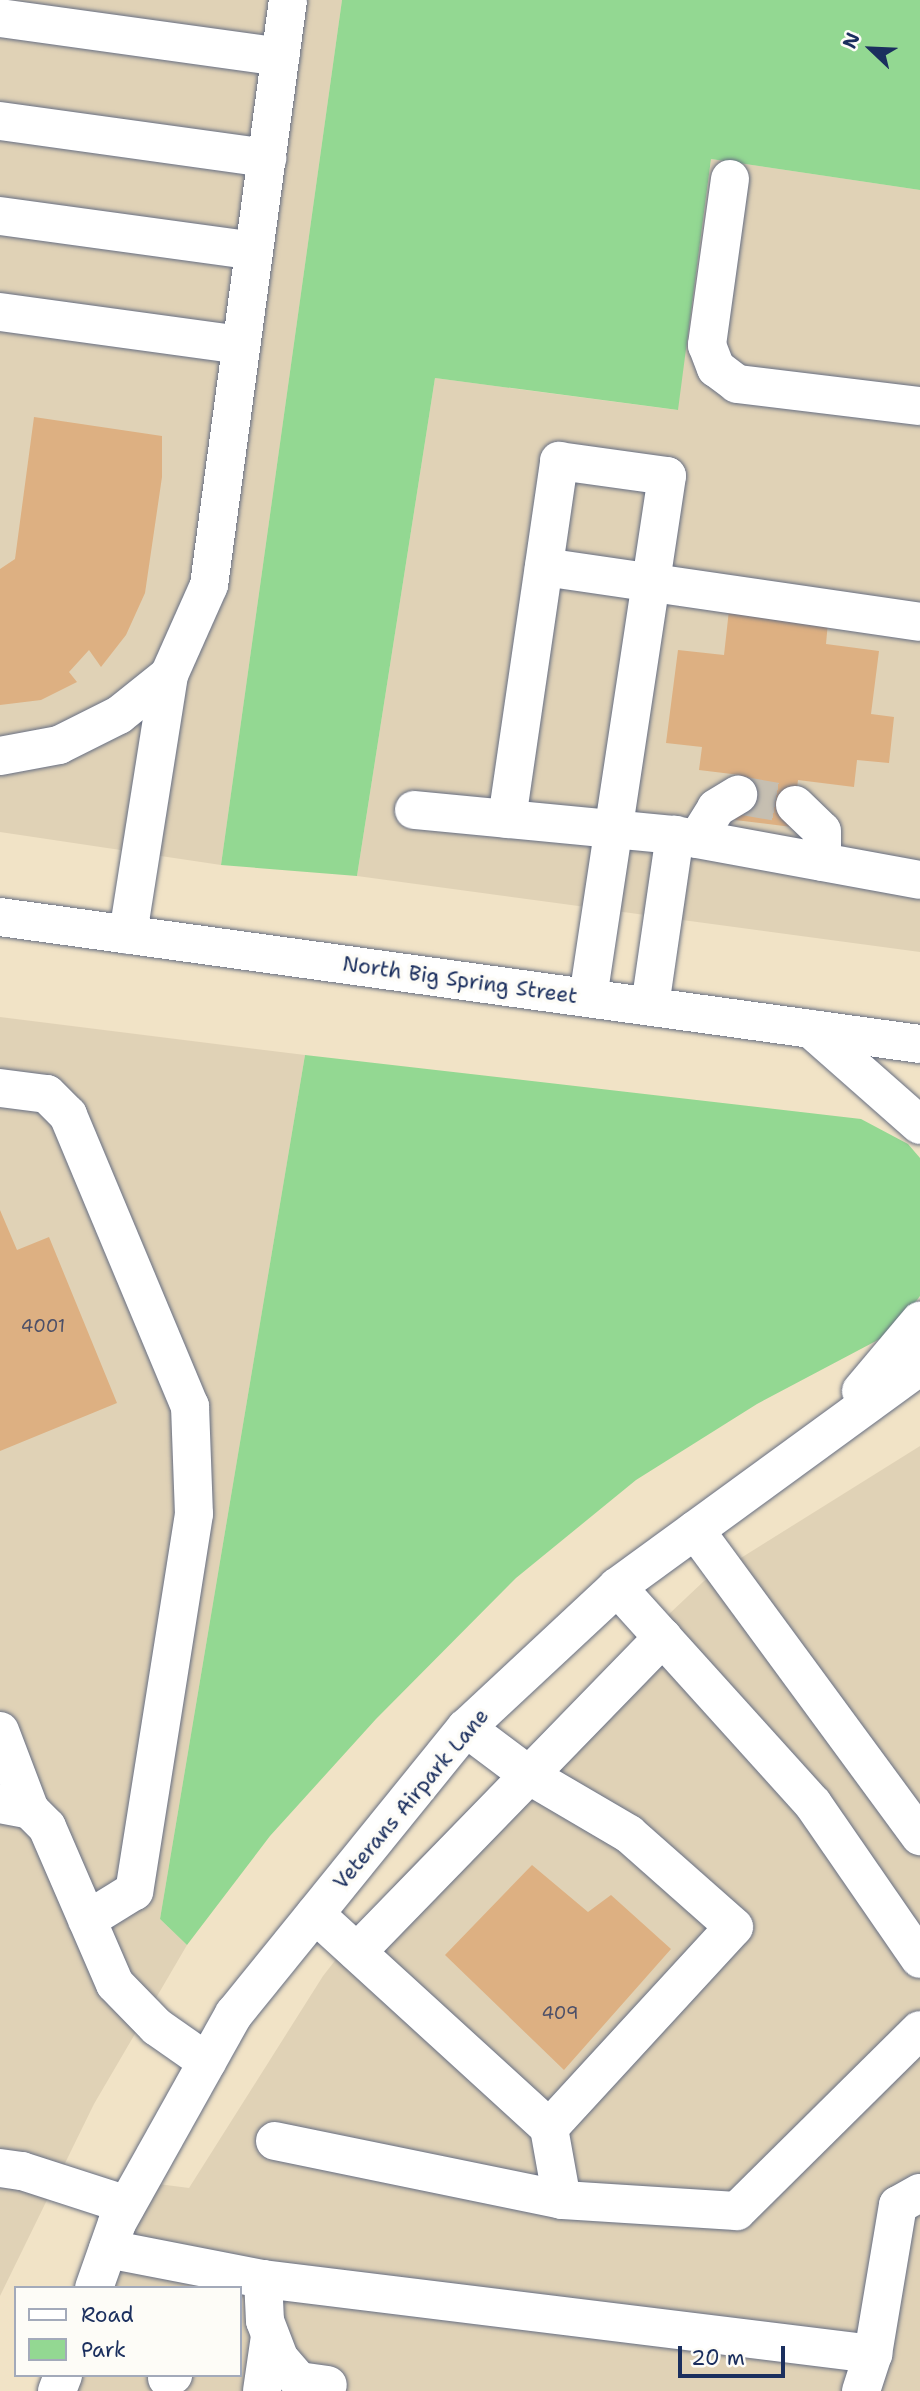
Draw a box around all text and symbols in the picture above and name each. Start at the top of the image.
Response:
north arrow [836,14,906,84]
text: N [837,29,866,52]
street label: North Big Spring Street [341,951,579,1009]
house number: 4001 [21,1315,65,1337]
street label: Veterans Airpark Lane [328,1703,494,1895]
house number: 409 [541,2002,579,2024]
legend [14,2286,242,2377]
text: Road [81,2301,134,2329]
scale bar [682,2332,789,2376]
text: Park [81,2336,126,2364]
text: 20 m [691,2344,745,2372]

